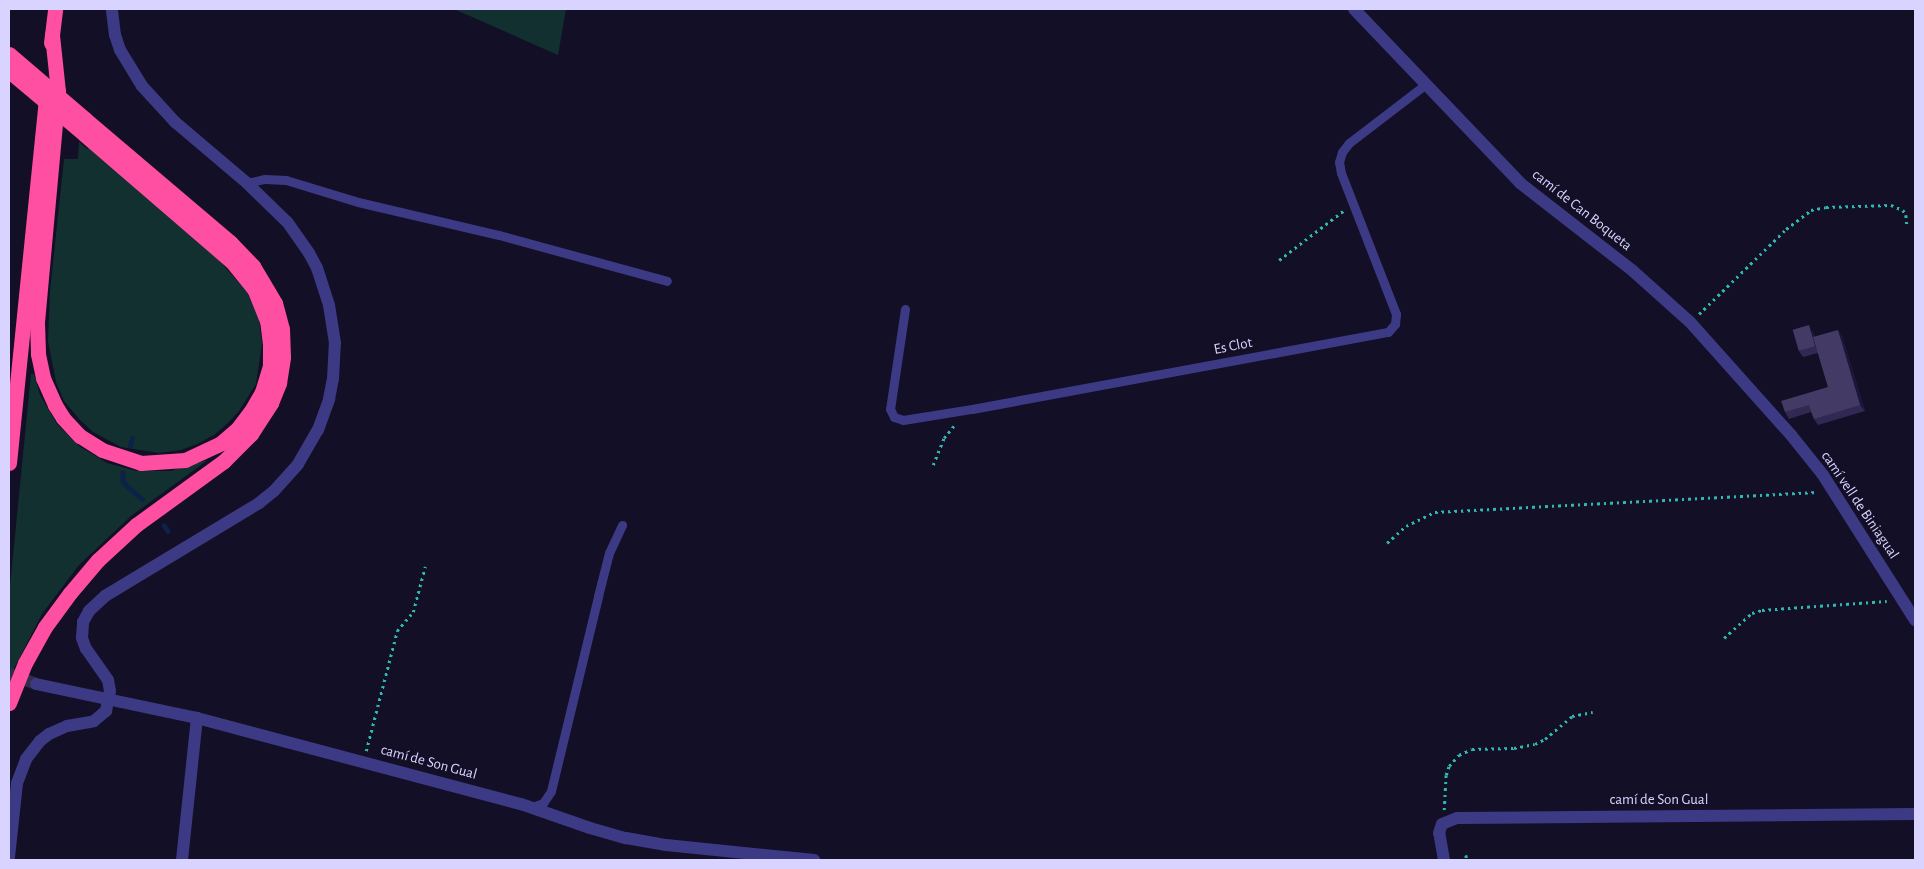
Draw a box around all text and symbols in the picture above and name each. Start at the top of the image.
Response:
street label: camí de Can Boqueta [1529,165,1635,255]
street label: Es Clot [1212,333,1254,359]
street label: camí vell de Biniagual [1817,448,1903,562]
street label: camí de Son Gual [379,741,479,783]
street label: camí de Son Gual [1610,791,1708,809]

